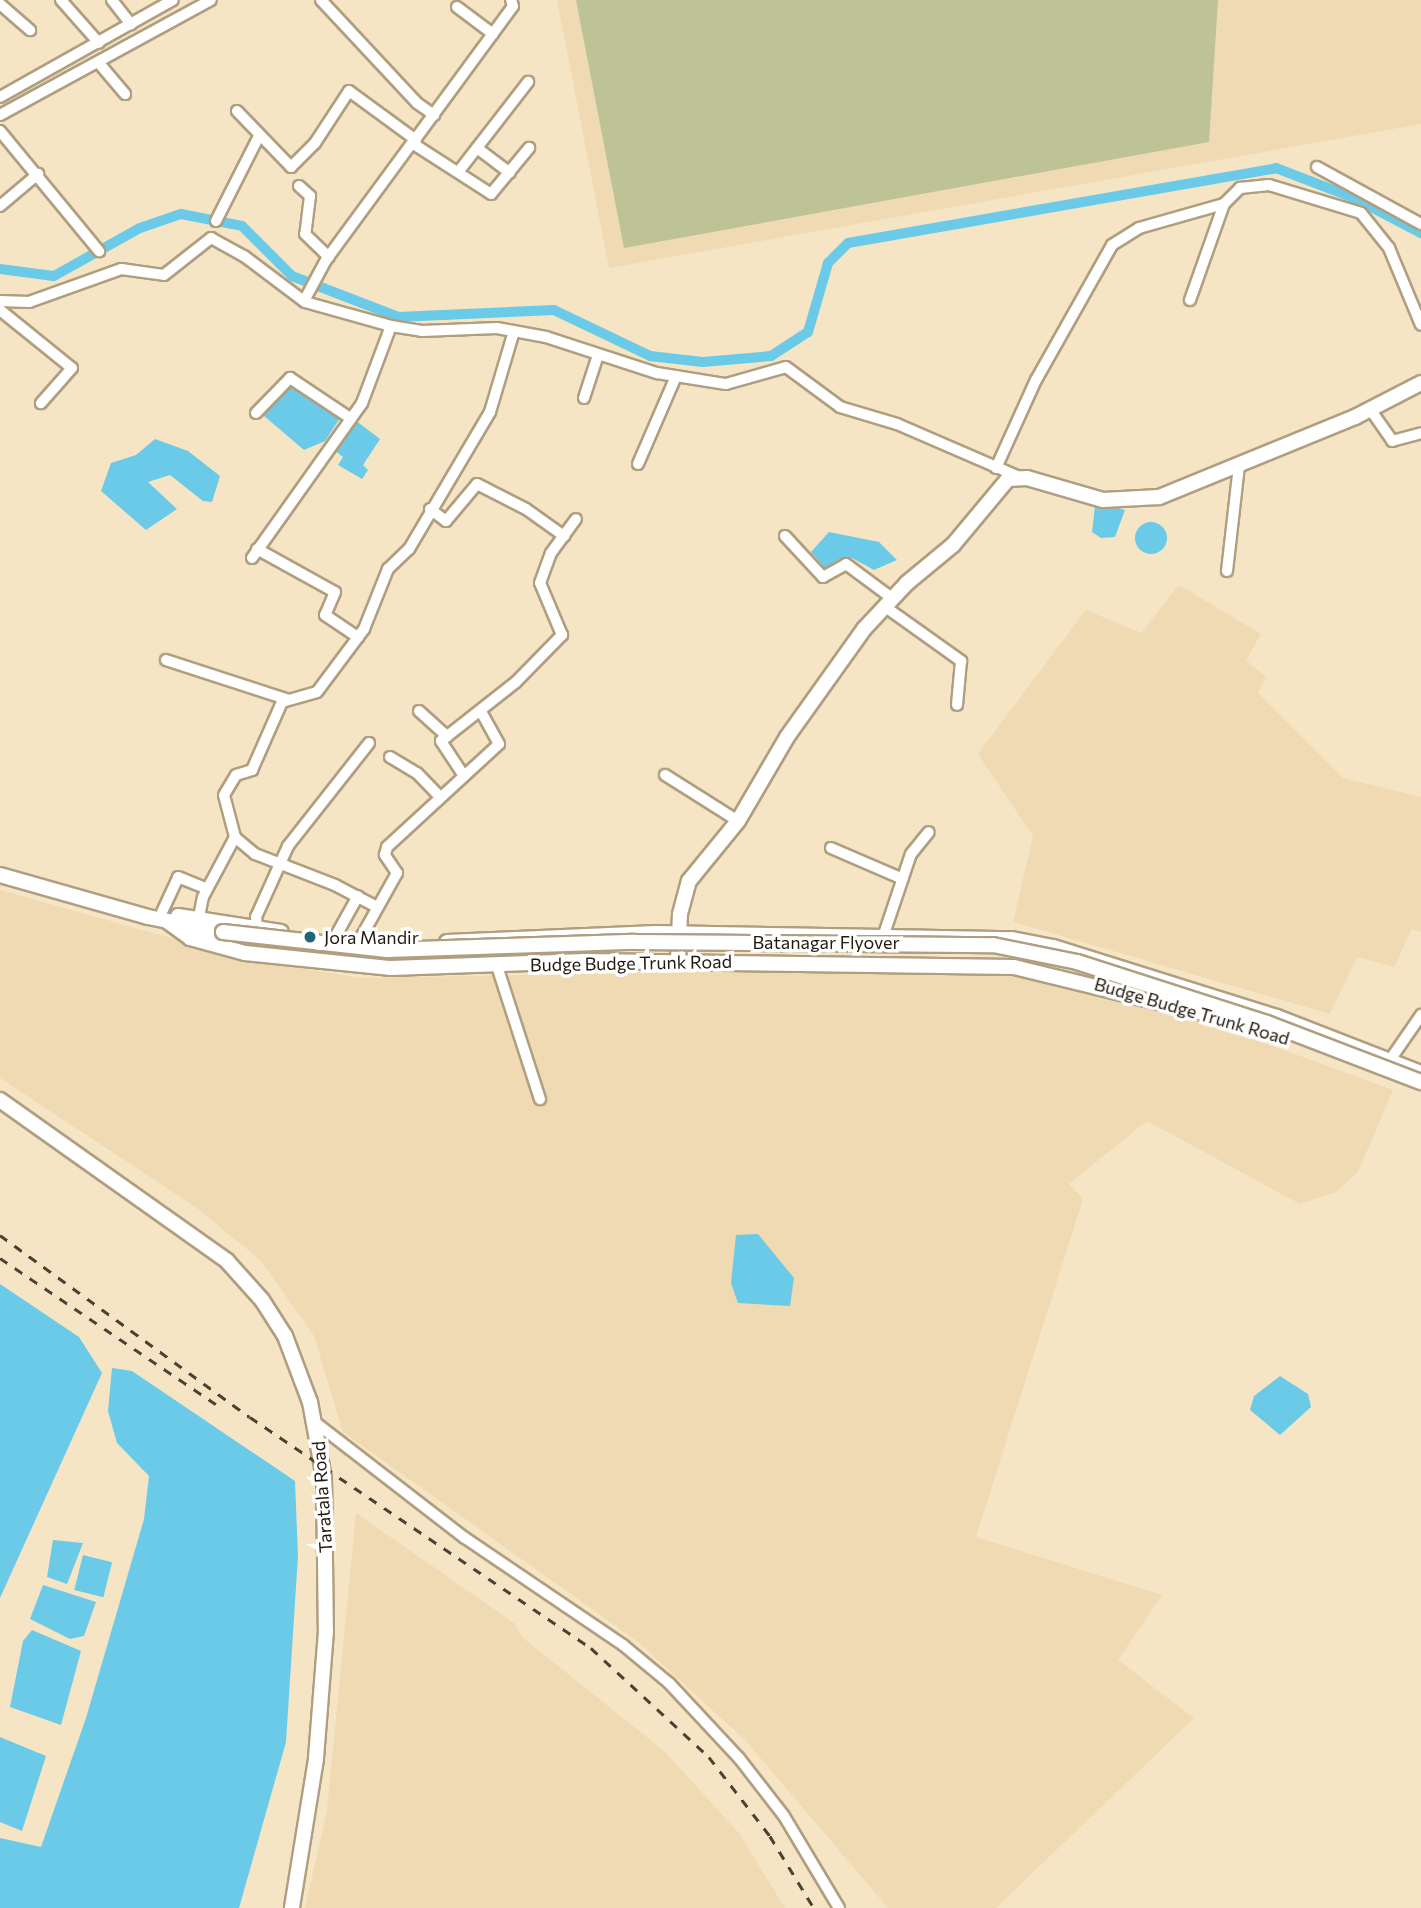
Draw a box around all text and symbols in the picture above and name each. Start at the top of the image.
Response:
place label: Jora Mandir [324,926,419,948]
marker: Jora Mandir [302,929,318,945]
street label: Batanagar Flyover [752,931,900,953]
street label: Budge Budge Trunk Road [530,950,732,976]
street label: Budge Budge Trunk Road [1092,973,1292,1049]
street label: Taratala Road [307,1440,337,1554]

